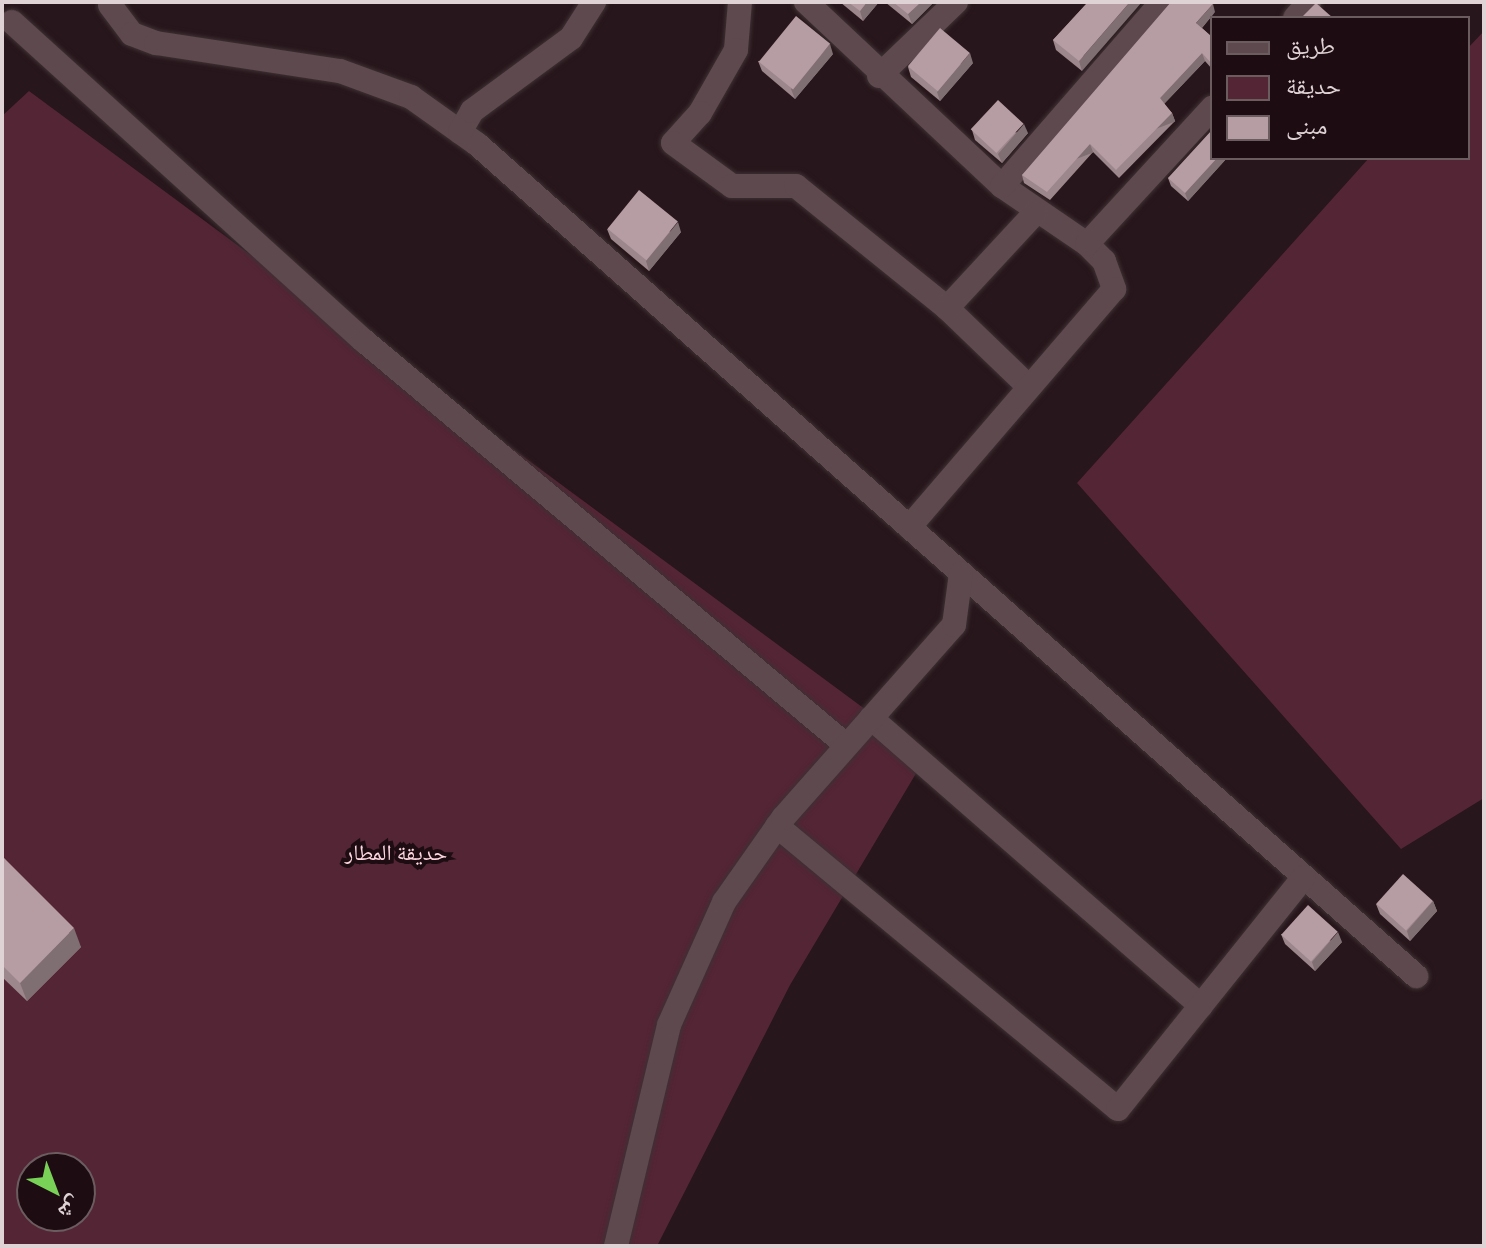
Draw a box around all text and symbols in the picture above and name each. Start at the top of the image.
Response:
legend [1210,16,1470,160]
text: طريق [1286,29,1335,61]
text: حديقة [1286,69,1341,101]
text: مبنى [1286,109,1327,141]
park label: حديقة المطار [345,839,447,865]
north arrow [16,1152,96,1232]
text: ش [53,1190,89,1227]

